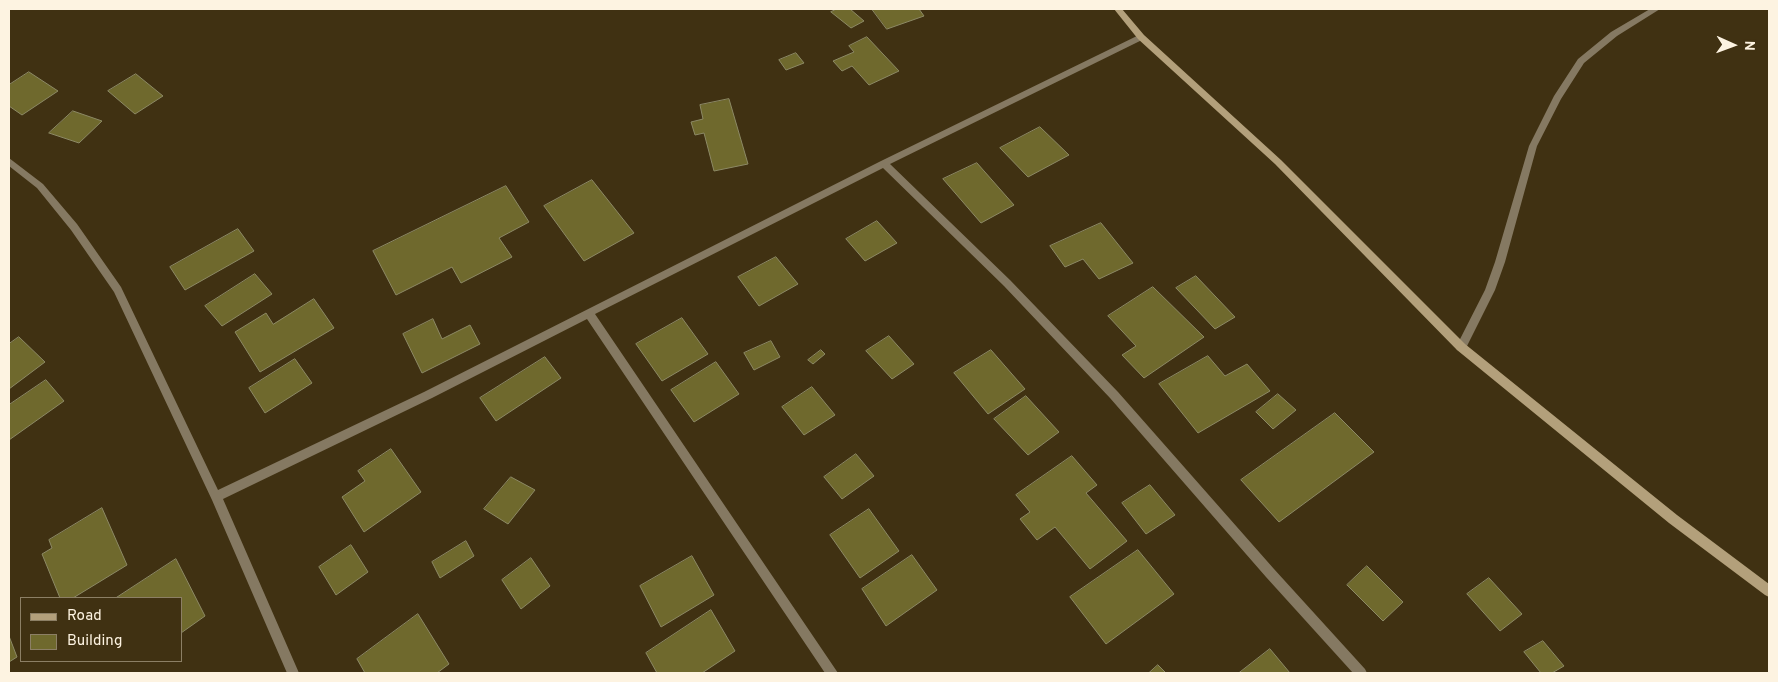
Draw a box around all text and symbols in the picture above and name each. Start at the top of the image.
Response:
north arrow [1708,20,1758,70]
text: N [1740,40,1757,51]
legend [20,597,182,662]
text: Road [67,607,102,626]
text: Building [67,632,122,651]

